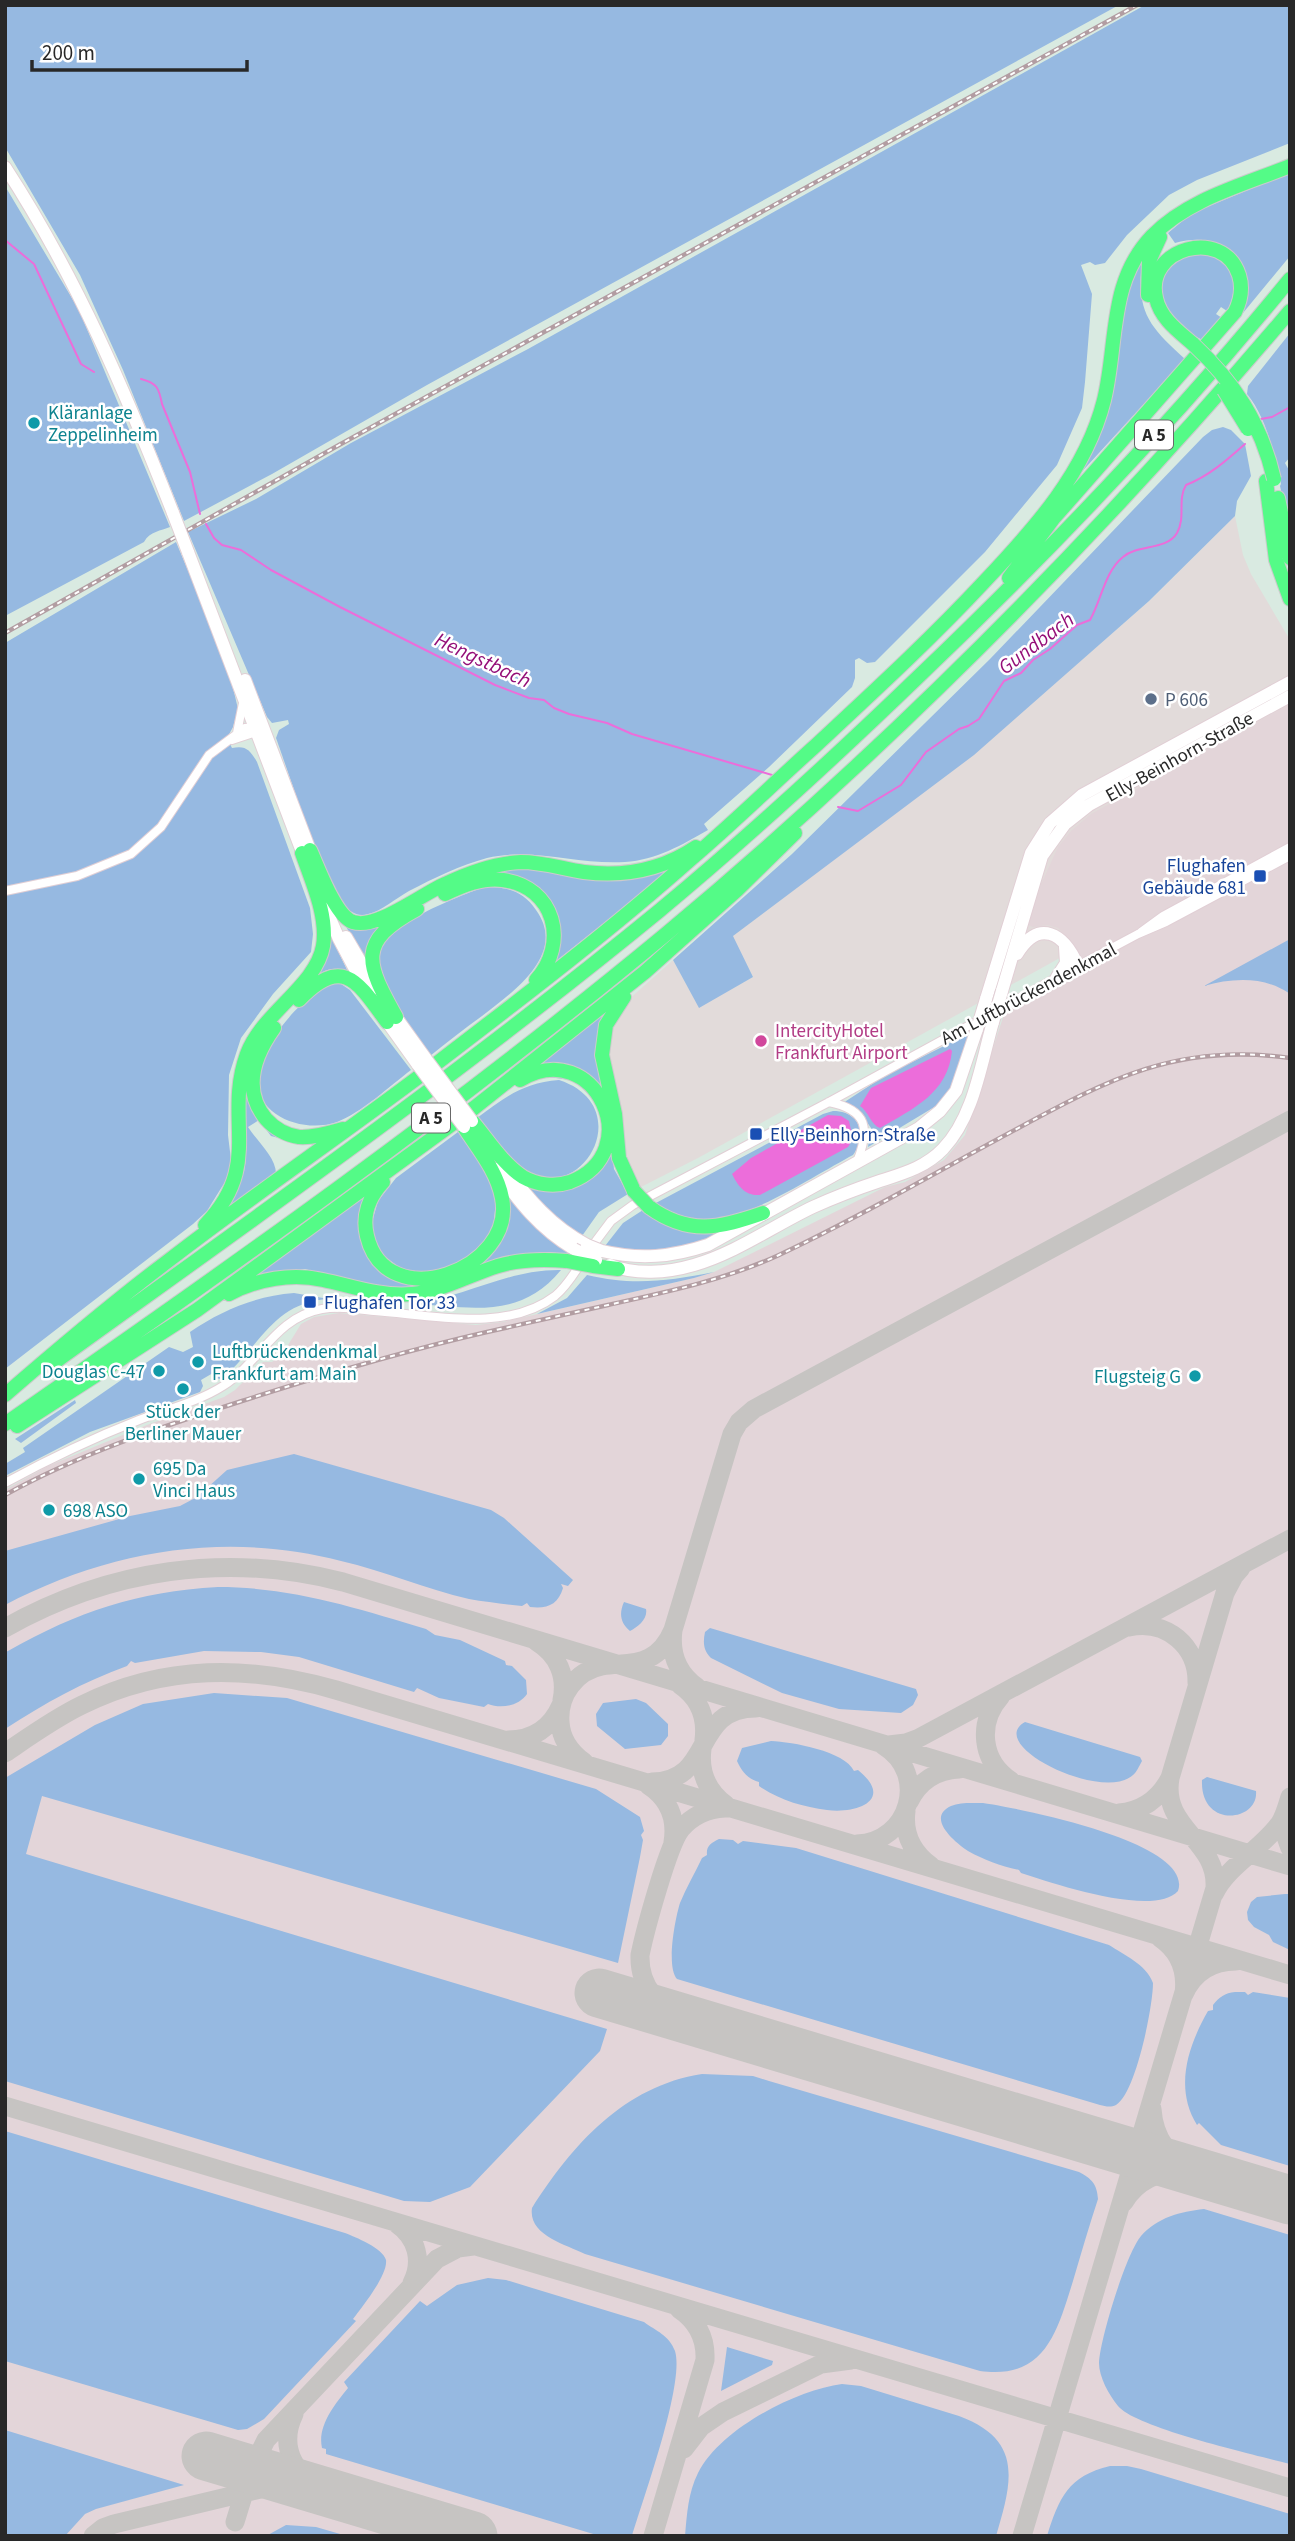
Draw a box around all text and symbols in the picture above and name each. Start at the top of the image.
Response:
scale bar [32,28,247,72]
text: 200 m [42,38,95,68]
place label: Kläranlage Zeppelinheim [48,400,158,449]
marker: Kläranlage Zeppelinheim [26,415,42,431]
road number: A 5 [1135,421,1173,450]
water label: Gundbach [992,604,1080,682]
water label: Hengstbach [430,625,536,695]
place label: P 606 [1165,687,1208,714]
marker: P 606 [1143,691,1159,707]
street label: Elly-Beinhorn-Straße [1101,705,1259,809]
place label: Flughafen Gebäude 681 [1143,853,1246,902]
marker: Flughafen Gebäude 681 [1252,868,1268,884]
street label: Am Luftbrückendenkmal [936,936,1121,1052]
place label: IntercityHotel Frankfurt Airport [775,1018,908,1067]
marker: IntercityHotel Frankfurt Airport [753,1033,769,1049]
road number: A 5 [412,1104,450,1133]
place label: Elly-Beinhorn-Straße [770,1122,936,1149]
marker: Elly-Beinhorn-Straße [748,1126,764,1142]
place label: Flughafen Tor 33 [324,1290,456,1317]
marker: Flughafen Tor 33 [302,1294,318,1310]
place label: Luftbrückendenkmal Frankfurt am Main [212,1339,378,1388]
marker: Luftbrückendenkmal Frankfurt am Main [190,1354,206,1370]
place label: Douglas C-47 [42,1359,145,1386]
marker: Douglas C-47 [151,1363,167,1379]
place label: Flugsteig G [1094,1364,1181,1391]
marker: Flugsteig G [1187,1368,1203,1384]
marker: Stück der Berliner Mauer [175,1381,191,1397]
place label: Stück der Berliner Mauer [125,1399,242,1448]
place label: 695 Da Vinci Haus [153,1456,235,1505]
marker: 695 Da Vinci Haus [131,1471,147,1487]
place label: 698 ASO [63,1498,128,1525]
marker: 698 ASO [41,1502,57,1518]

